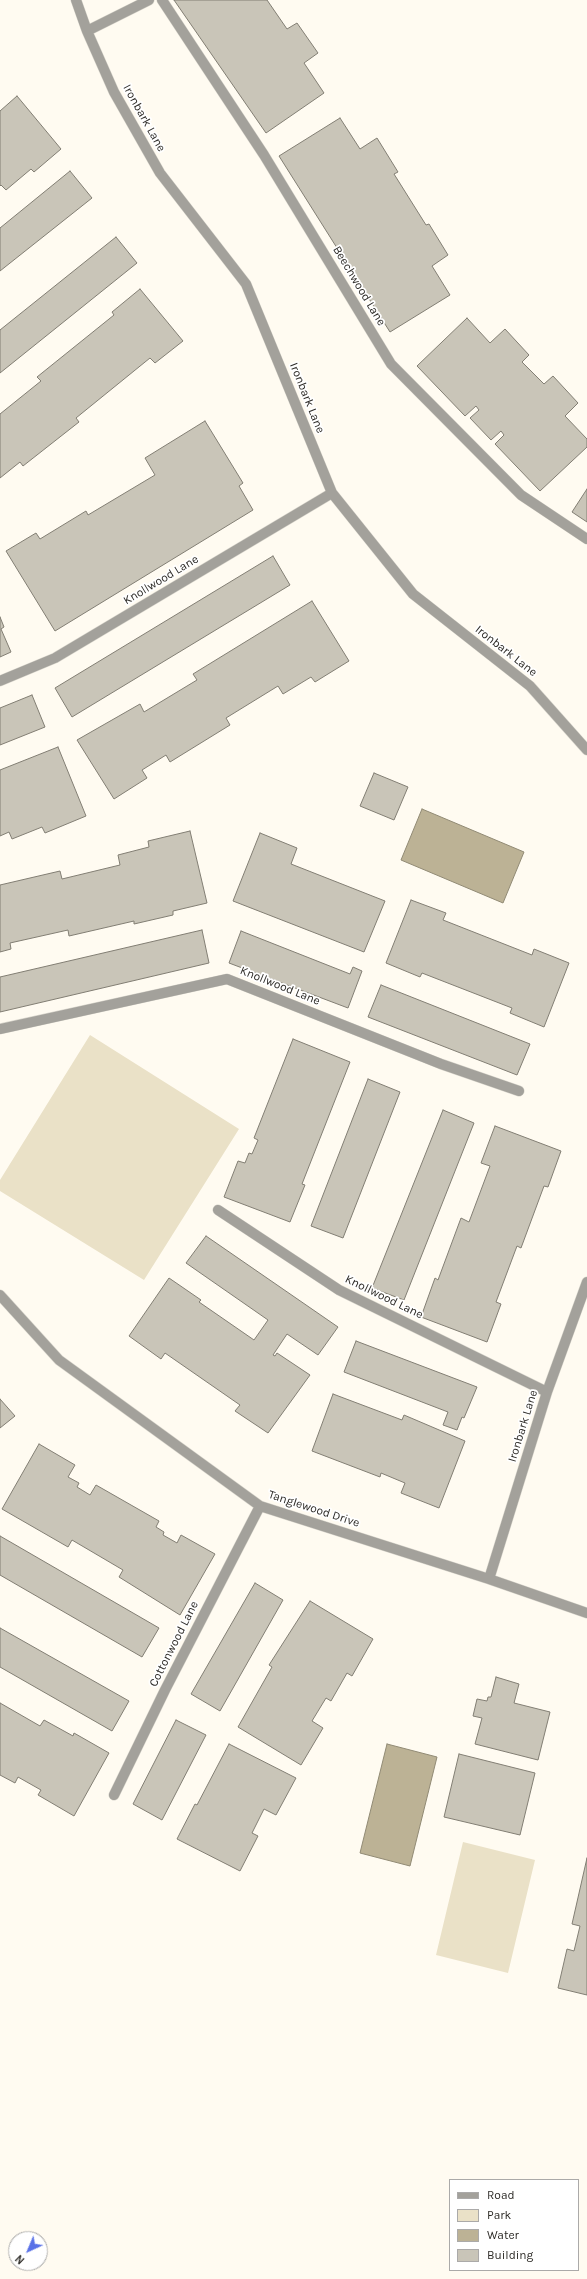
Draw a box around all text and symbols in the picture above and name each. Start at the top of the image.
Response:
street label: Ironbark Lane [120,82,168,154]
street label: Beechwood Lane [329,243,389,329]
street label: Ironbark Lane [286,361,328,435]
street label: Knollwood Lane [121,552,201,608]
street label: Ironbark Lane [472,622,540,680]
street label: Knollwood Lane [238,963,322,1009]
street label: Knollwood Lane [343,1272,425,1322]
street label: Ironbark Lane [505,1388,541,1464]
street label: Tanglewood Drive [267,1487,361,1531]
street label: Cottonwood Lane [146,1599,202,1689]
legend [449,2179,579,2271]
text: Road [487,2188,515,2202]
text: Park [487,2208,511,2222]
text: Water [487,2228,519,2242]
north arrow [8,2231,48,2271]
text: Building [487,2248,533,2262]
text: N [13,2252,27,2267]

